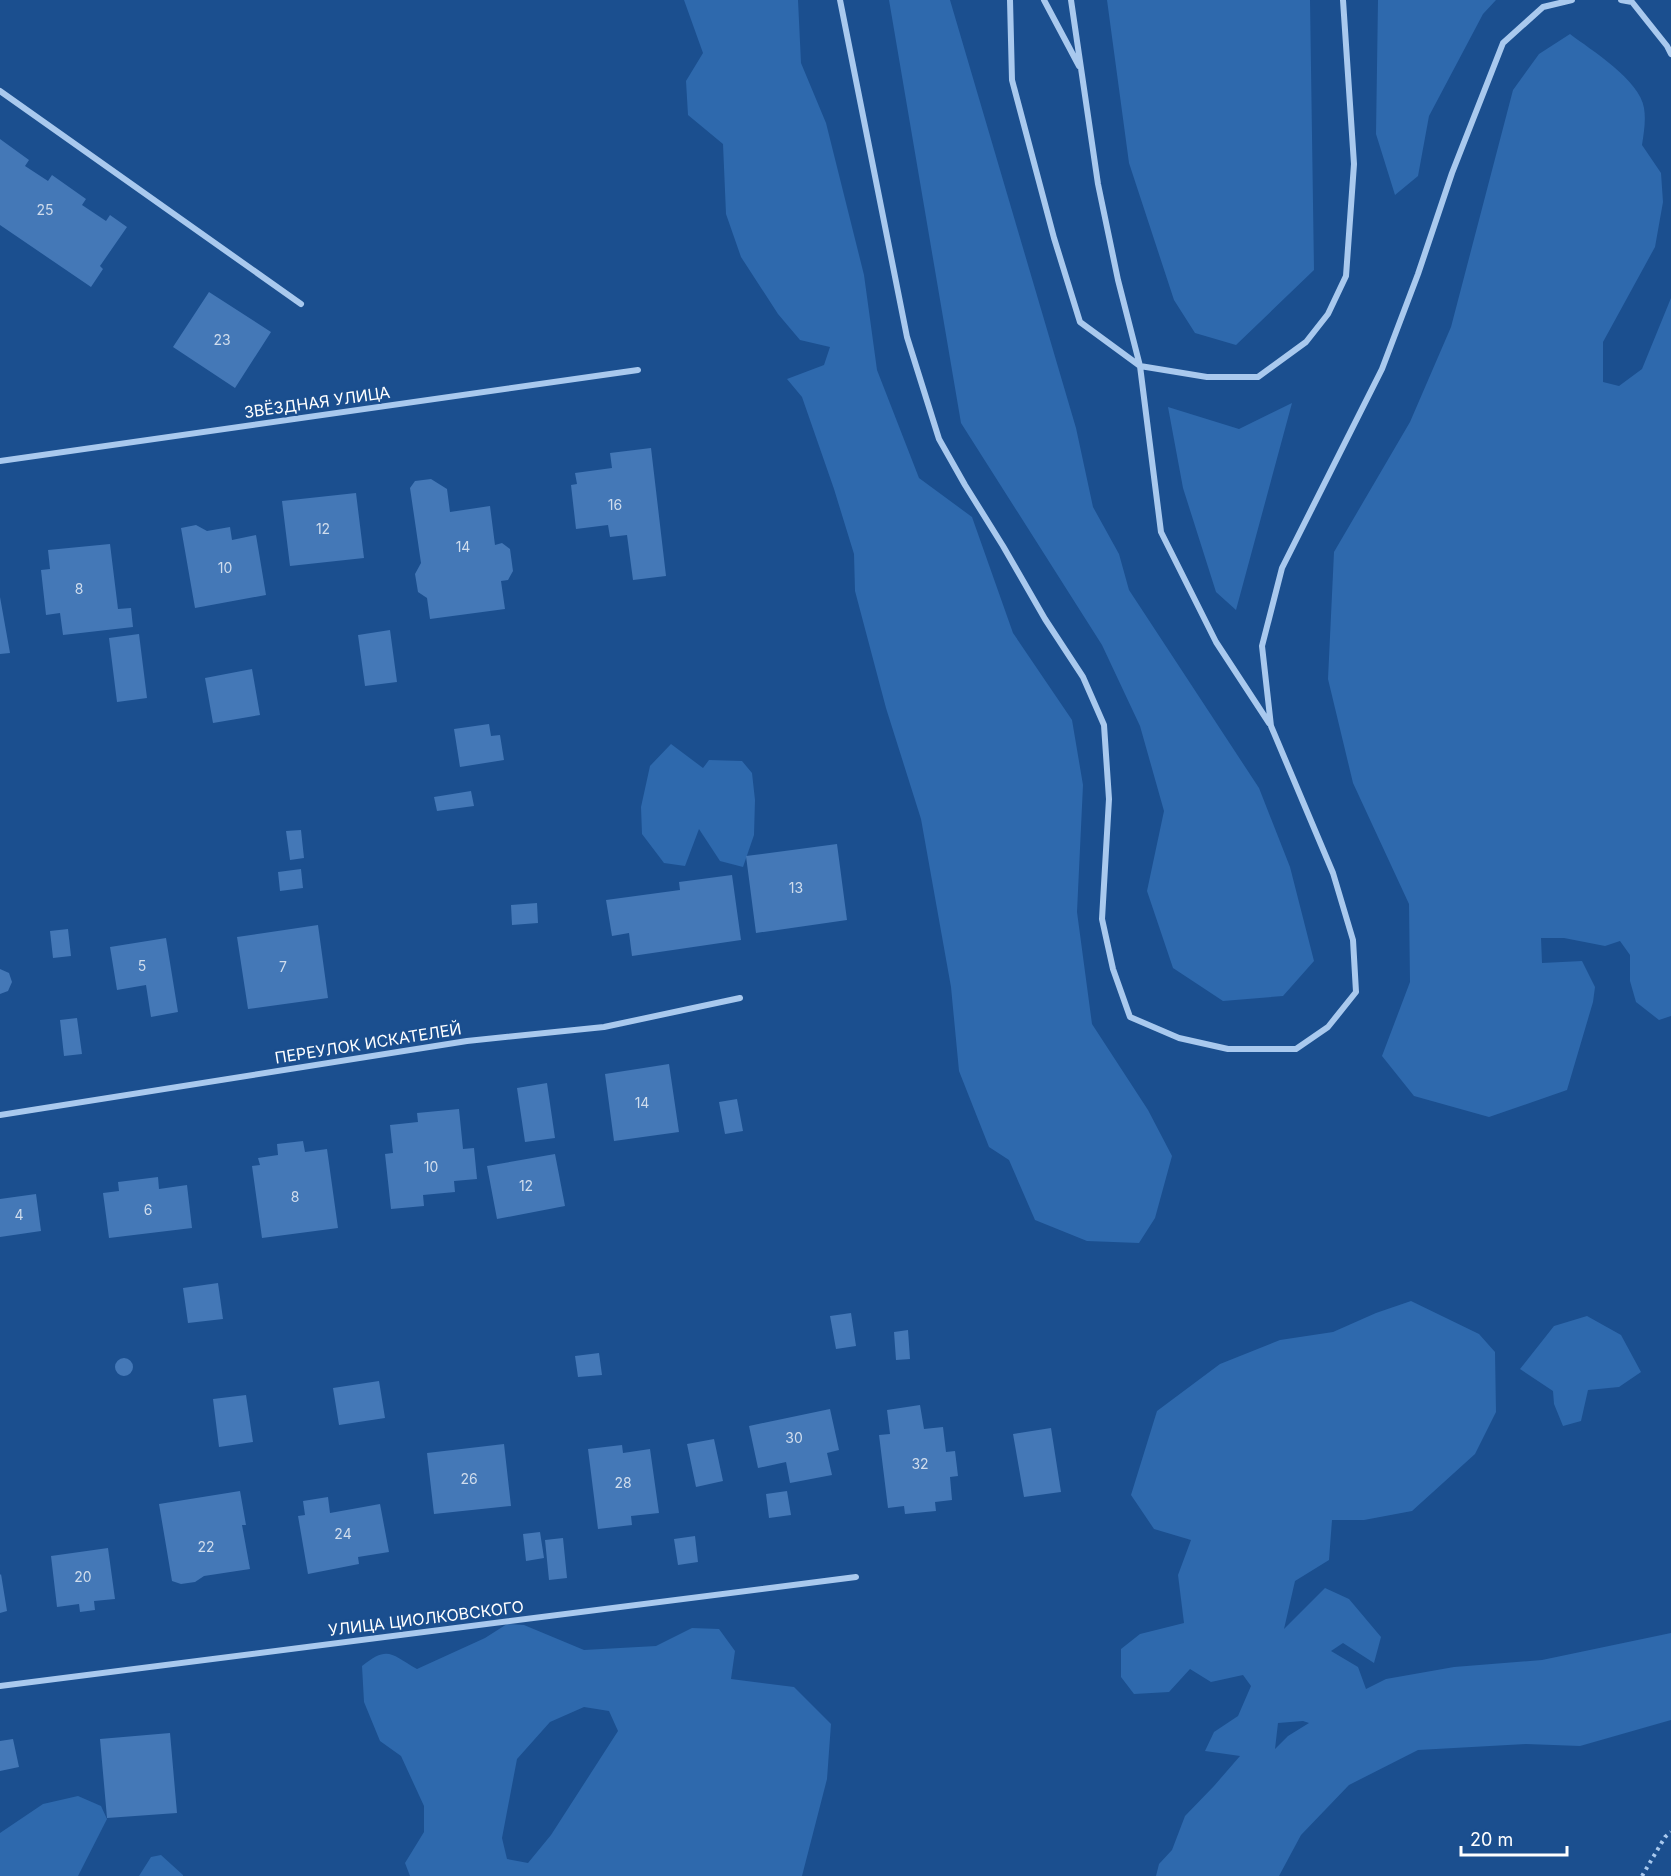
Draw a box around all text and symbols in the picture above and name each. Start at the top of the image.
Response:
house number: 25 [36,201,54,218]
house number: 23 [213,331,231,348]
street label: ЗВЁЗДНАЯ УЛИЦА [243,382,391,422]
house number: 16 [608,496,622,513]
house number: 12 [316,520,330,537]
house number: 14 [456,538,470,555]
house number: 10 [218,559,232,576]
house number: 8 [75,580,83,597]
house number: 13 [789,879,803,896]
house number: 5 [138,957,146,974]
house number: 7 [279,958,287,975]
street label: ПЕРЕУЛОК ИСКАТЕЛЕЙ [273,1018,463,1068]
house number: 14 [635,1094,649,1111]
house number: 10 [424,1158,438,1175]
house number: 12 [519,1177,533,1194]
house number: 8 [291,1188,299,1205]
house number: 6 [144,1201,152,1218]
house number: 4 [14,1206,24,1223]
house number: 30 [785,1429,803,1446]
house number: 32 [911,1455,929,1472]
house number: 26 [460,1470,478,1487]
house number: 28 [614,1474,632,1491]
house number: 24 [334,1525,352,1542]
house number: 22 [197,1538,215,1555]
house number: 20 [74,1568,92,1585]
street label: УЛИЦА ЦИОЛКОВСКОГО [327,1596,525,1640]
scale bar [1461,1819,1568,1857]
text: 20 m [1470,1829,1513,1850]

